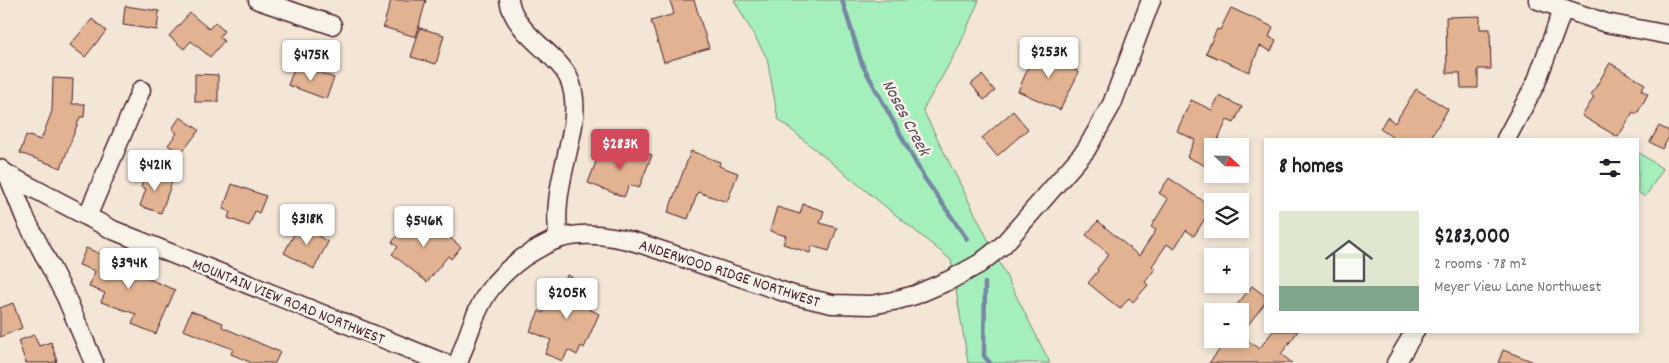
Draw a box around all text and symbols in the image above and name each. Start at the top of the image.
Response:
pin: $253K [1014,36,1084,79]
pin: $475K [276,39,346,82]
text: $253K [1030,41,1068,64]
text: $475K [293,44,329,67]
water label: Noses Creek [874,76,936,162]
pin: $283K [585,128,655,171]
text: $283K [602,133,638,156]
north arrow [1204,138,1249,182]
map controls [1204,138,1249,348]
pin: $421K [120,150,190,192]
text: 8 homes [1279,153,1344,183]
text: $421K [139,154,171,177]
icon: filters [1596,154,1624,182]
button: layers [1204,193,1249,238]
pin: $318K [272,204,342,246]
pin: $546K [389,206,459,248]
text: $318K [291,208,323,231]
text: $546K [405,210,443,233]
text: $283,000 [1434,223,1510,253]
icon: home [1319,231,1379,291]
street label: ANDERWOOD RIDGE NORTHWEST [636,234,823,315]
pin: $394K [94,248,164,290]
button: + [1204,248,1249,293]
text: $394K [111,252,147,275]
street label: MOUNTAIN VIEW ROAD NORTHWEST [188,253,388,352]
text: 2 rooms · 78 m² [1434,253,1527,276]
text: Meyer View Lane Northwest [1434,276,1602,299]
pin: $205K [532,278,602,320]
text: $205K [548,282,586,305]
button: − [1204,303,1249,348]

